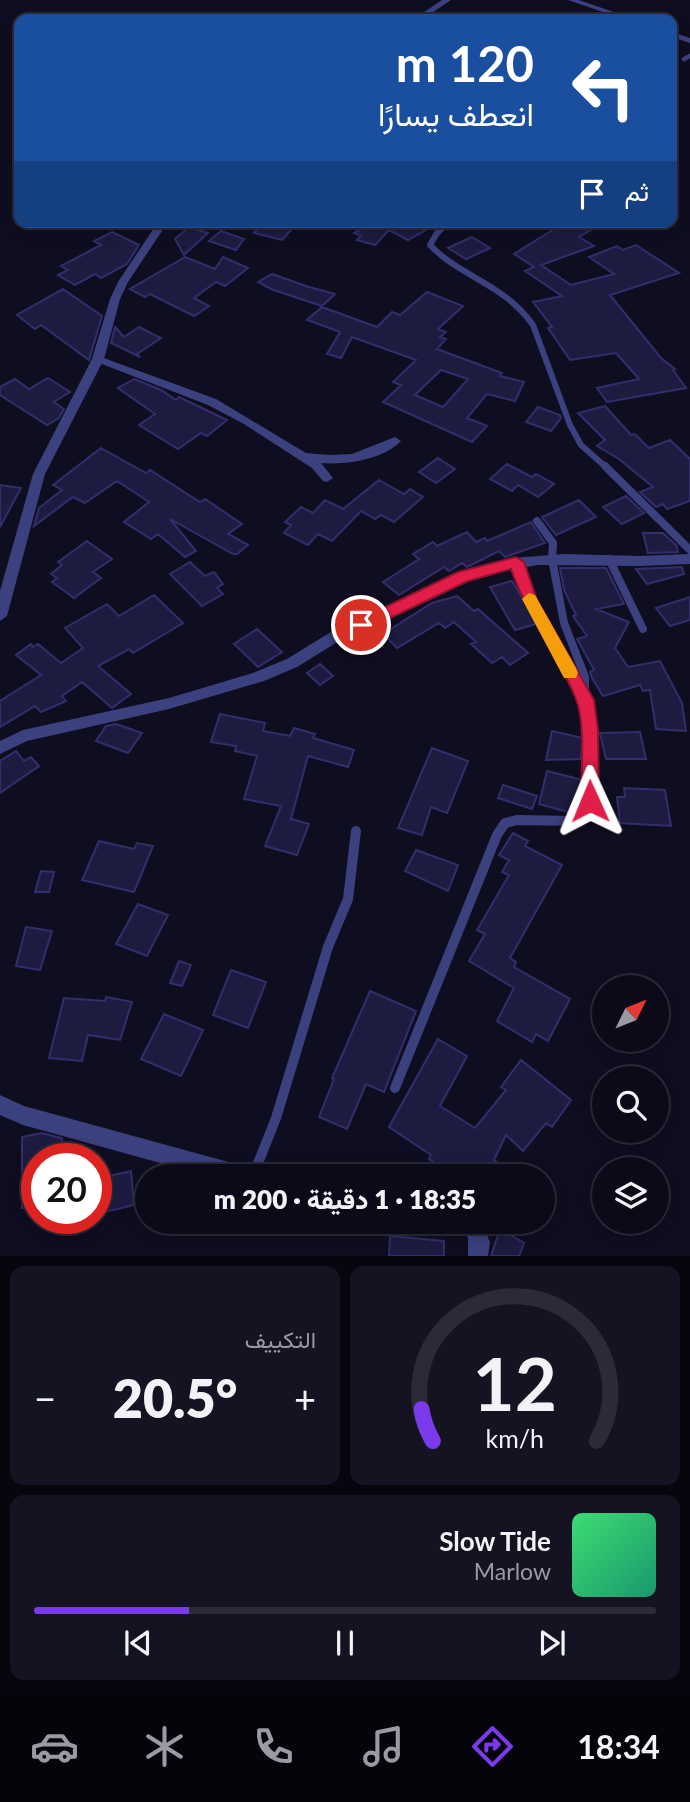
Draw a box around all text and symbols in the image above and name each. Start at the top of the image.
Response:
text: 120 m [396,34,534,92]
icon: left [558,42,649,133]
text: انعطف يسارًا [378,94,534,133]
icon: arrive [573,175,611,213]
text: ثم [625,175,649,207]
pin [331,595,391,655]
icon: arrive [342,606,380,644]
position arrow [553,764,627,838]
north arrow [592,975,668,1052]
map controls [592,975,669,1234]
button: search [592,1066,669,1143]
speed limit sign: 20 [21,1143,112,1234]
button: layers [592,1157,669,1234]
text: 18:35 · 1 دقيقة · 200 m [214,1183,476,1215]
text: التكييف [245,1325,316,1353]
text: 12 [473,1340,557,1428]
text: 20.5° [113,1367,237,1429]
text: − [34,1375,56,1421]
text: + [294,1375,316,1421]
text: km/h [486,1423,544,1453]
text: Slow Tide [439,1525,551,1557]
text: Marlow [474,1557,551,1585]
icon: previous [119,1624,157,1662]
icon: pause [326,1624,364,1662]
icon: next [533,1624,571,1662]
icon: car [30,1722,79,1771]
icon: climate [140,1722,189,1771]
icon: phone [249,1722,298,1771]
icon: music [359,1722,408,1771]
icon: directions [468,1722,517,1771]
text: 18:34 [577,1727,660,1766]

